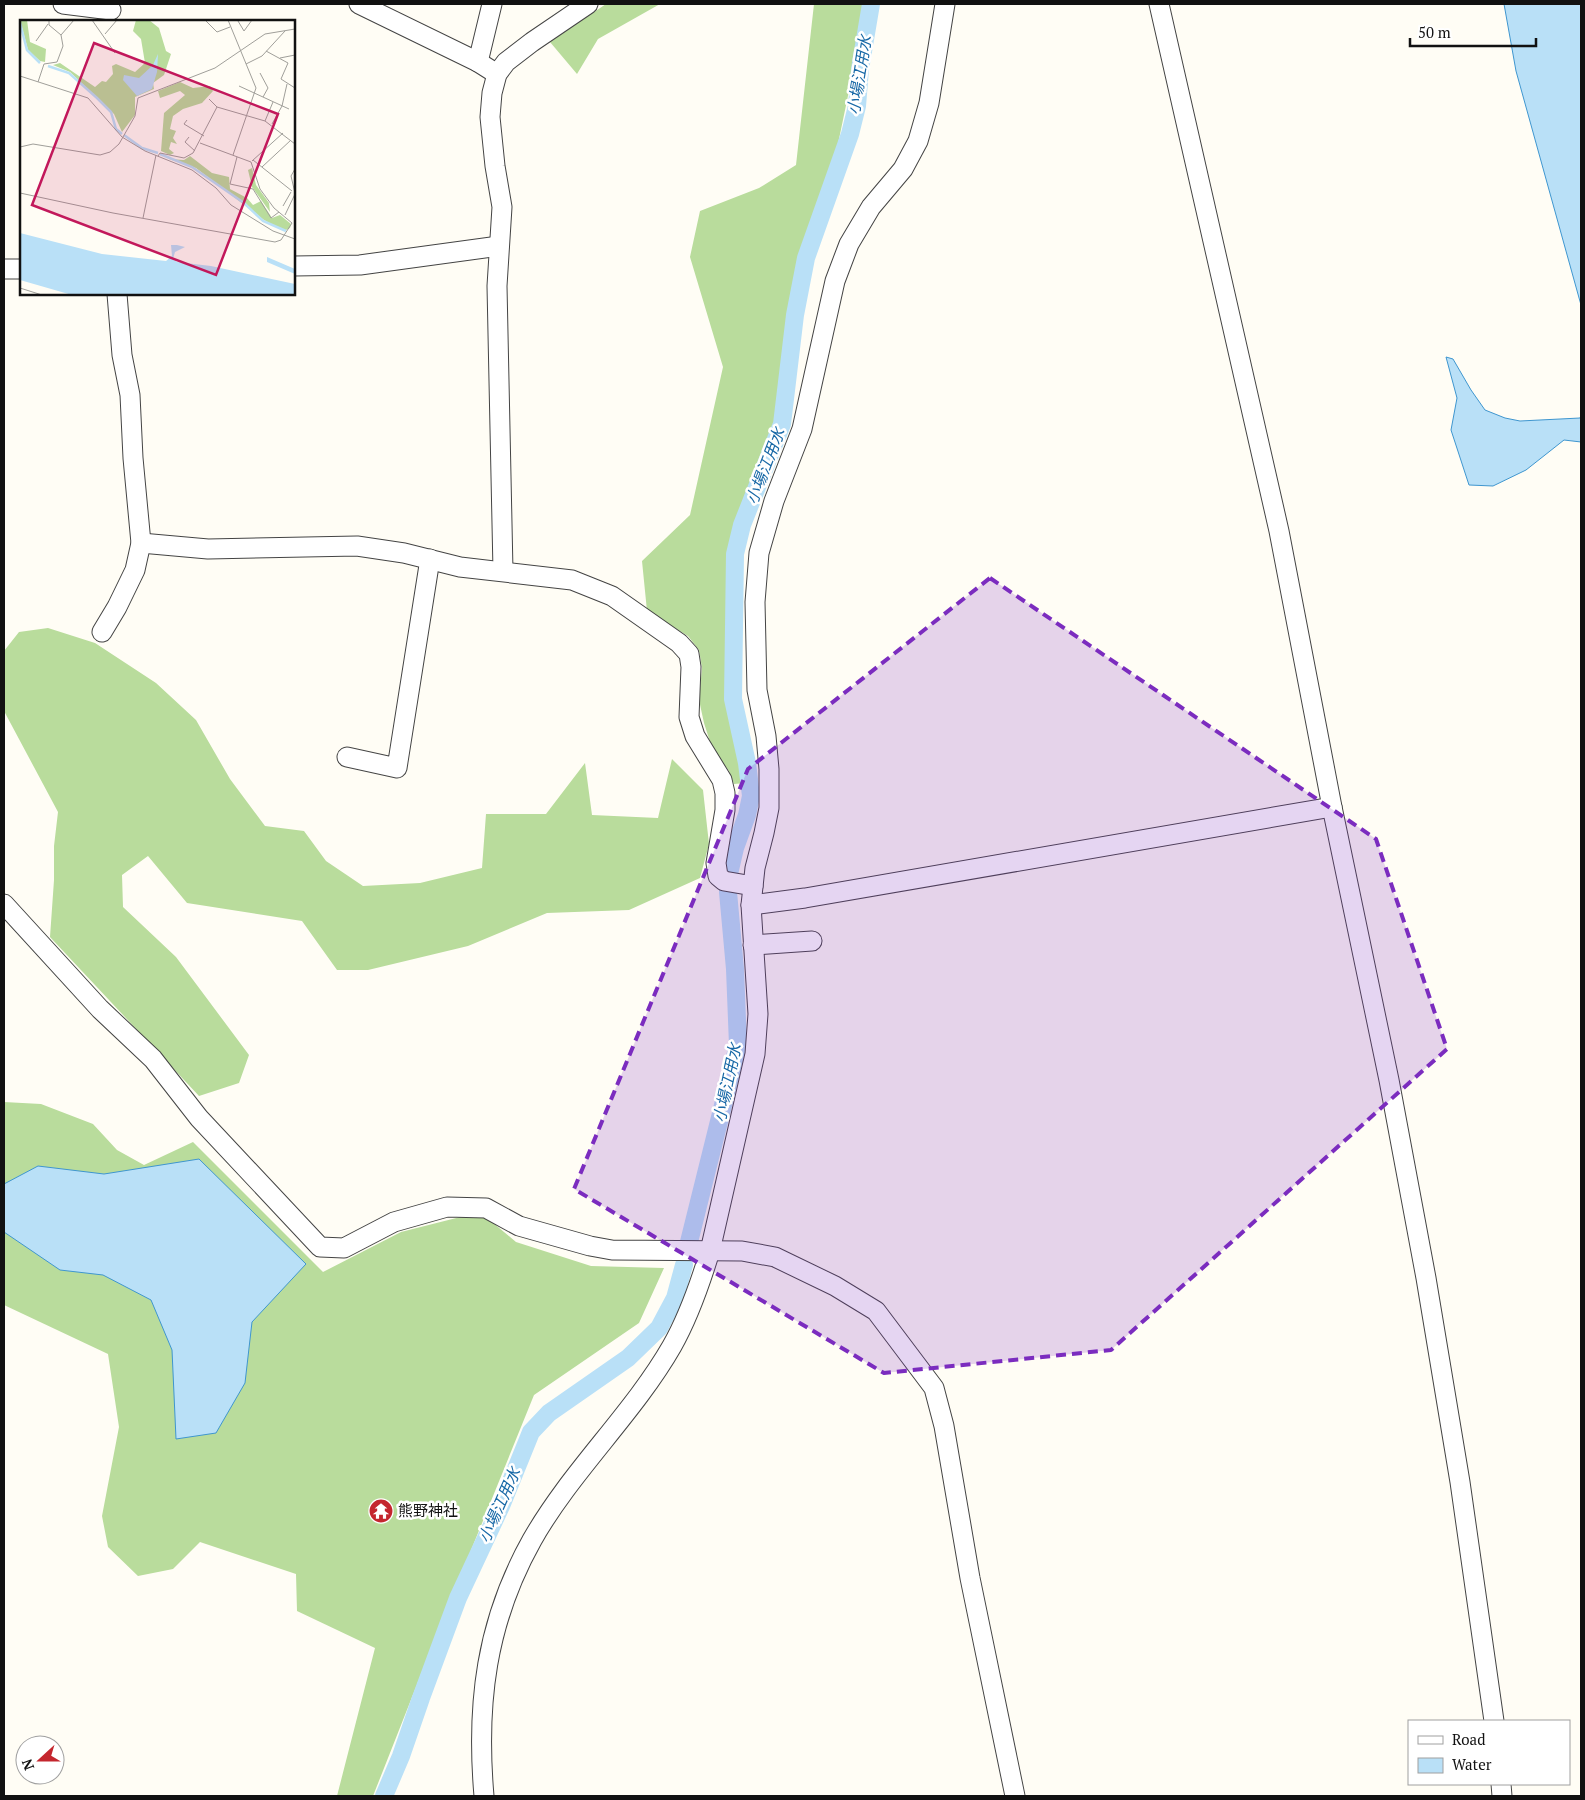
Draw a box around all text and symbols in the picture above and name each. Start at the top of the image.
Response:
scale bar [1410,15,1536,47]
inset map [20,20,295,295]
text: 50 m [1418,22,1451,42]
water label: 小場江用水 [842,32,876,116]
water label: 小場江用水 [740,423,790,507]
water label: 小場江用水 [708,1040,746,1124]
water label: 小場江用水 [473,1462,526,1546]
temple icon: 熊野神社 [368,1498,394,1524]
place label: 熊野神社 [398,1500,458,1520]
legend [1408,1720,1570,1785]
text: Road [1452,1729,1485,1749]
north arrow [15,1735,65,1785]
text: Water [1452,1754,1492,1774]
text: N [16,1756,38,1773]

